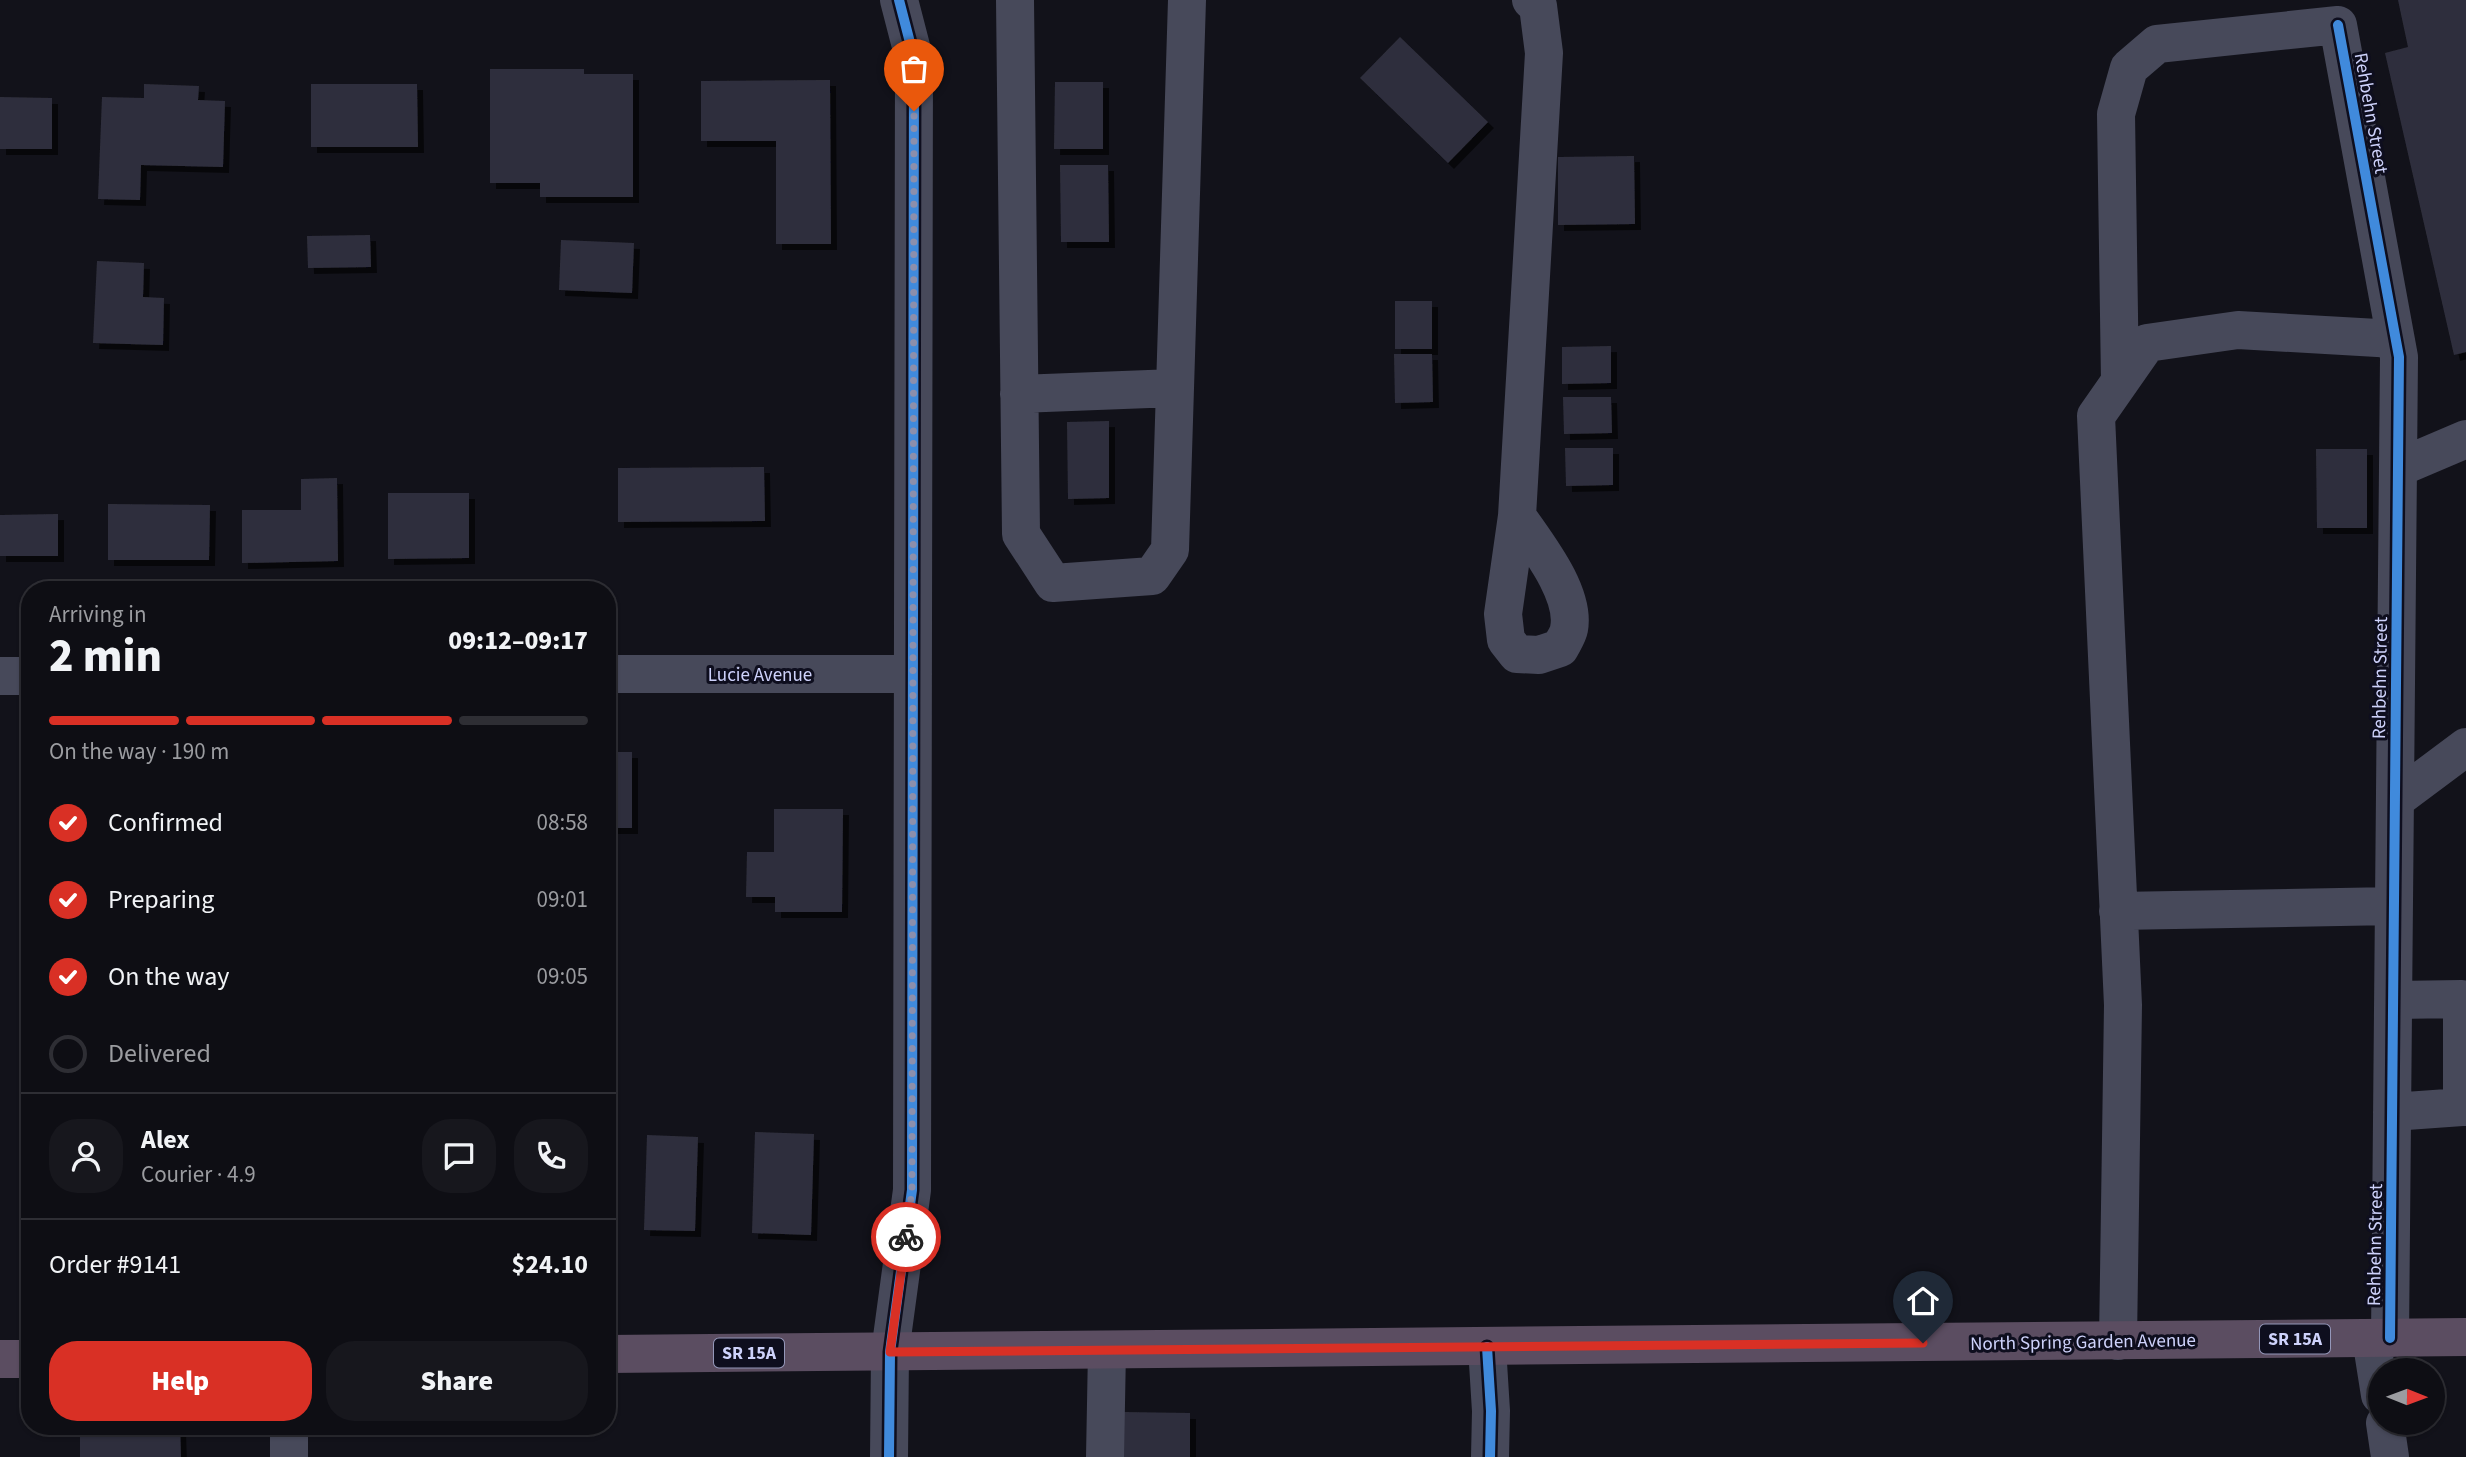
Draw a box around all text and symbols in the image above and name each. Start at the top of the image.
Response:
pin [884,39,944,111]
icon: bag [895,50,933,88]
street label: Rehbehn Street [2347,51,2395,176]
text: Arriving in [49,598,147,631]
street label: Rehbehn Street [2366,616,2395,739]
text: 09:12–09:17 [448,622,588,659]
text: 2 min [49,624,162,689]
street label: Lucie Avenue [708,662,812,689]
text: On the way · 190 m [49,735,229,768]
icon: check [49,804,87,842]
text: Confirmed [108,804,223,841]
text: 08:58 [537,806,588,839]
icon: check [49,881,87,919]
text: Preparing [108,881,214,918]
text: 09:01 [537,883,588,916]
icon: check [49,958,87,996]
text: On the way [108,958,229,995]
text: 09:05 [537,960,588,993]
text: Delivered [108,1035,211,1072]
button: person [49,1119,123,1193]
button: chat [422,1119,496,1193]
button: phone [514,1119,588,1193]
text: Alex [141,1121,190,1158]
text: Courier · 4.9 [141,1158,256,1191]
street label: Rehbehn Street [2361,1183,2390,1306]
courier [871,1202,941,1272]
icon: bike [887,1218,925,1256]
text: Order #9141 [49,1246,181,1283]
text: $24.10 [512,1246,588,1283]
pin [1893,1271,1953,1343]
icon: home [1904,1282,1942,1320]
road number: SR 15A [2260,1324,2330,1354]
street label: North Spring Garden Avenue [1970,1327,2196,1358]
road number: SR 15A [714,1338,784,1368]
button: Help [49,1341,312,1421]
button: Share [326,1341,588,1421]
north arrow [2368,1358,2445,1435]
map controls [2368,1358,2445,1435]

